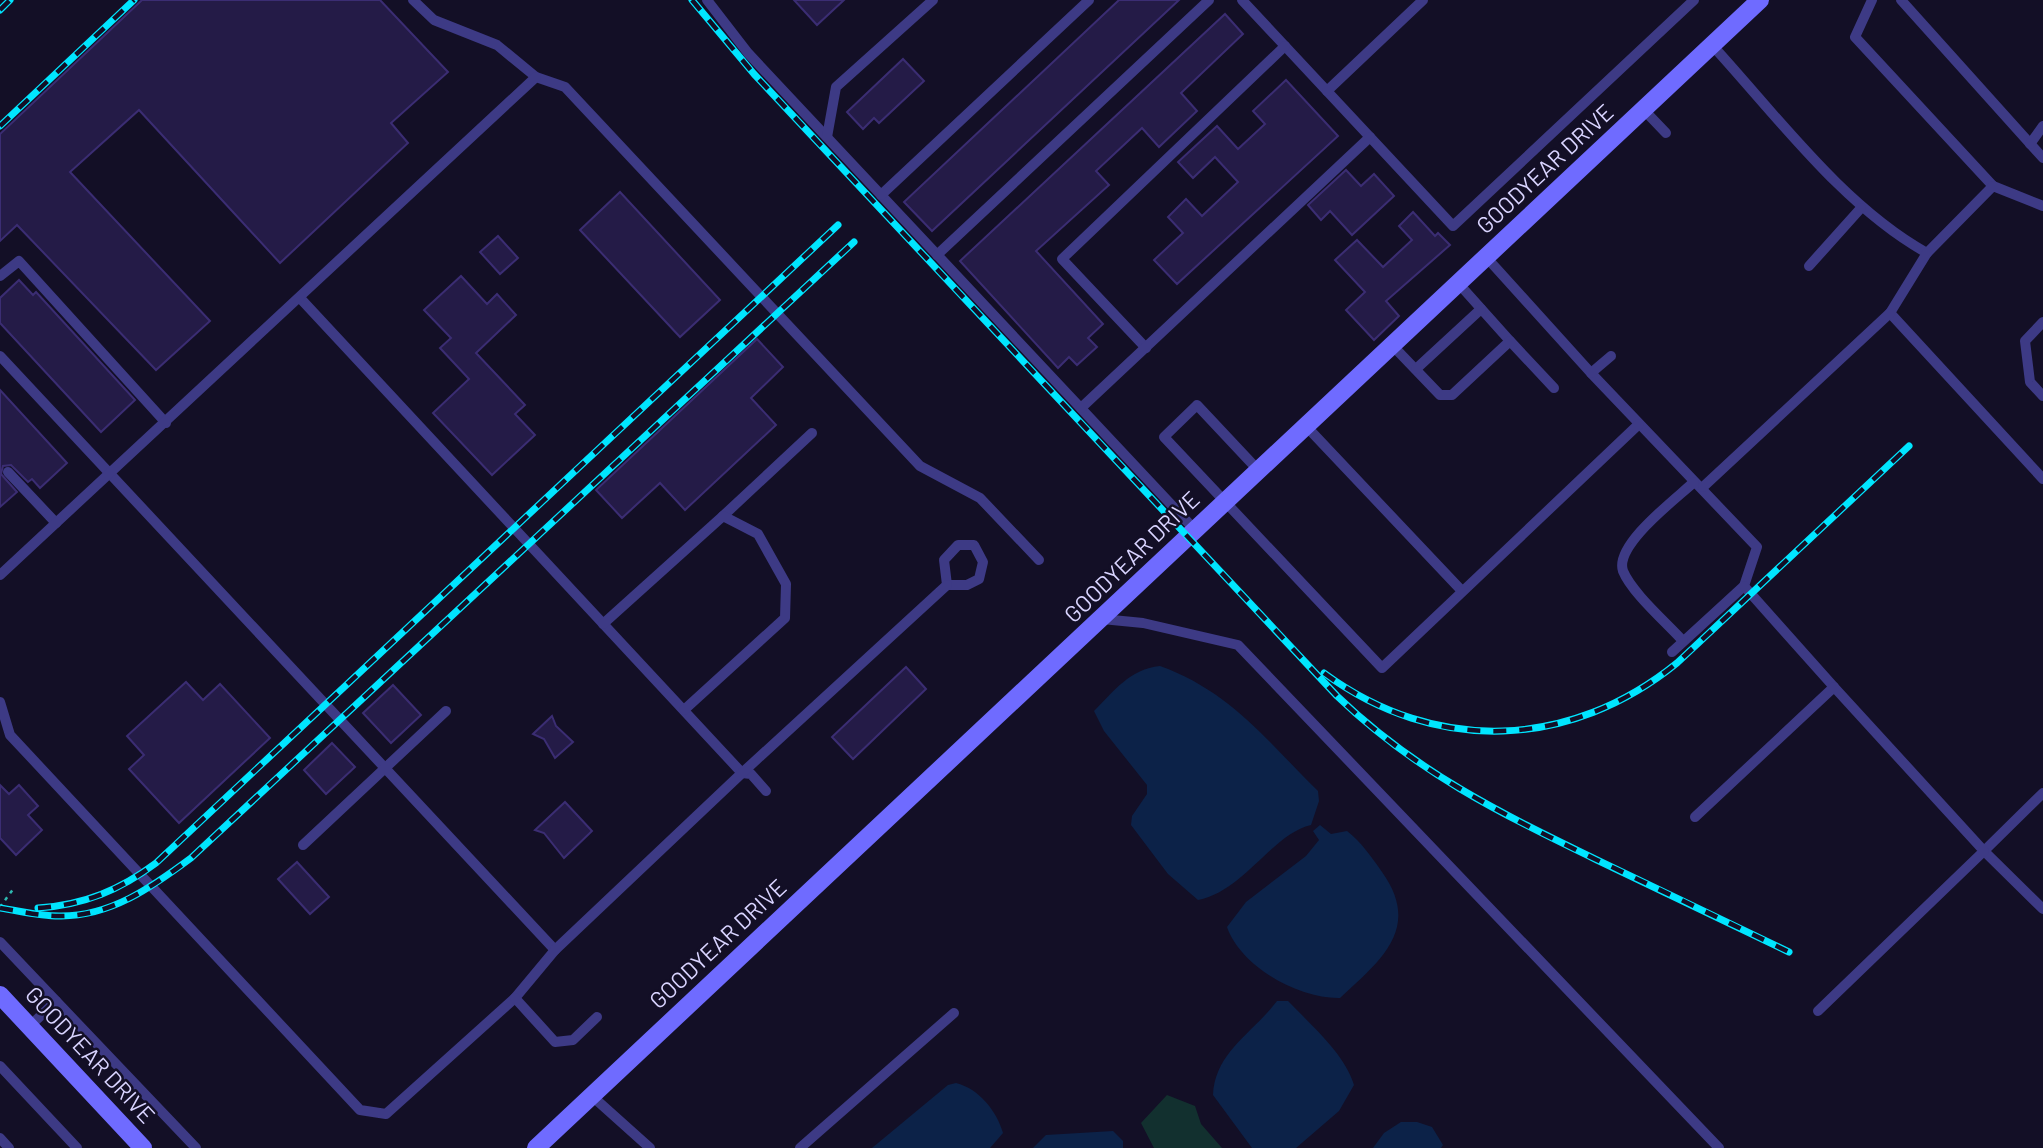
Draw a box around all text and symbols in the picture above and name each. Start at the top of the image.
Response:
street label: GOODYEAR DRIVE [1470,98,1619,239]
street label: GOODYEAR DRIVE [1058,485,1205,628]
street label: GOODYEAR DRIVE [643,873,792,1014]
street label: GOODYEAR DRIVE [20,980,161,1129]

